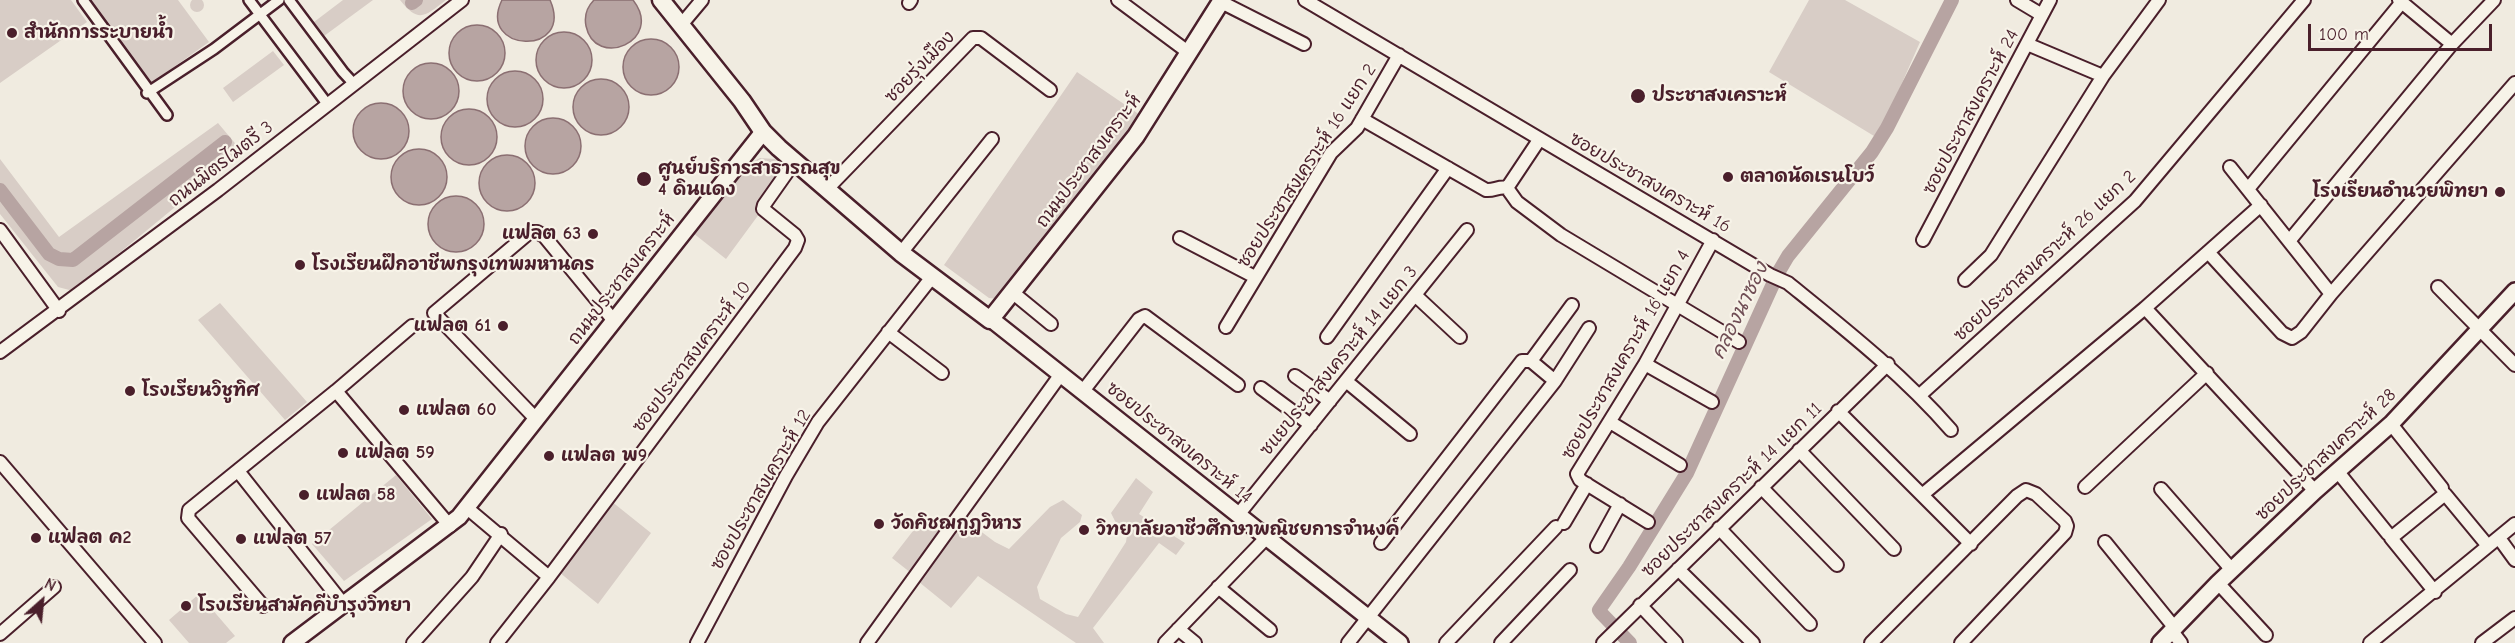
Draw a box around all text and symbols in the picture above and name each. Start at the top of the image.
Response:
scale bar [2311,12,2496,50]
place label: สำนักการระบายน้ำ [24,22,173,44]
text: 100 m [2319,24,2369,45]
marker: สำนักการระบายน้ำ [5,26,19,40]
street label: ซอยประชาสงเคราะห์ 24 [1918,26,2024,198]
street label: ซอยรุ่งเมือง [880,27,960,107]
street label: ซอยประชาสงเคราะห์ 16 แยก 2 [1233,60,1381,272]
place label: ประชาสงเคราะห์ [1652,85,1787,107]
marker: ประชาสงเคราะห์ [1629,87,1647,105]
street label: ถนนประชาสงเคราะห์ [1032,90,1146,232]
street label: ถนนมิตรไมตรี 3 [165,117,277,211]
street label: ซอยประชาสงเคราะห์ 16 [1566,128,1734,238]
place label: ศูนย์บริการสาธารณสุข 4 ดินแดง [658,158,841,201]
place label: ตลาดนัดเรนโบว์ [1740,166,1874,188]
street label: ซอยประชาสงเคราะห์ 26 แยก 2 [1950,166,2140,346]
marker: ศูนย์บริการสาธารณสุข 4 ดินแดง [635,170,653,188]
marker: ตลาดนัดเรนโบว์ [1721,170,1735,184]
place label: โรงเรียนอำนวยพิทยา [2313,181,2488,203]
marker: โรงเรียนอำนวยพิทยา [2493,185,2507,199]
street label: ถนนประชาสงเคราะห์ [564,209,680,349]
place label: แฟลต 63 [502,223,581,245]
marker: แฟลต 63 [586,227,600,241]
street label: ซอยประชาสงเคราะห์ 16 แยก 4 [1557,247,1695,463]
place label: โรงเรียนฝึกอาชีพกรุงเทพมหานคร [312,254,594,276]
marker: โรงเรียนฝึกอาชีพกรุงเทพมหานคร [293,258,307,272]
water label: คลองนาซอง [1706,259,1774,363]
street label: ซแยประชาสงเคราะห์ 14 แยก 3 [1256,262,1422,460]
street label: ซอยประชาสงเคราะห์ 10 [628,277,756,437]
place label: แฟลต 61 [414,315,491,337]
marker: แฟลต 61 [496,319,510,333]
street label: ซอยประชาสงเคราะห์ 14 [1102,378,1256,508]
place label: โรงเรียนวิชูทิศ [142,380,259,402]
marker: โรงเรียนวิชูทิศ [123,384,137,398]
street label: ซอยประชาสงเคราะห์ 28 [2251,384,2401,526]
street label: ซอยประชาสงเคราะห์ 14 แยก 11 [1637,398,1827,582]
place label: แฟลต 60 [416,399,496,421]
marker: แฟลต 60 [397,403,411,417]
street label: ซอยประชาสงเคราะห์ 12 [706,406,816,574]
place label: แฟลต 59 [355,442,435,464]
place label: แฟลต พ9 [561,445,647,467]
marker: แฟลต 59 [336,446,350,460]
marker: แฟลต พ9 [542,449,556,463]
place label: แฟลต 58 [316,484,396,506]
marker: แฟลต 58 [297,488,311,502]
place label: วัดคิชฌกูฎวิหาร [891,513,1022,535]
marker: วัดคิชฌกูฎวิหาร [872,517,886,531]
place label: วิทยาลัยอาชีวศึกษาพณิชยการจำนงค์ [1096,519,1400,541]
marker: วิทยาลัยอาชีวศึกษาพณิชยการจำนงค์ [1077,523,1091,537]
place label: แฟลต ค2 [48,527,131,549]
place label: แฟลต 57 [253,528,331,550]
marker: แฟลต ค2 [29,531,43,545]
marker: แฟลต 57 [234,532,248,546]
north arrow [12,571,72,631]
text: N [41,575,59,595]
place label: โรงเรียนสามัคคีบํารุงวิทยา [198,595,411,617]
marker: โรงเรียนสามัคคีบํารุงวิทยา [179,599,193,613]

